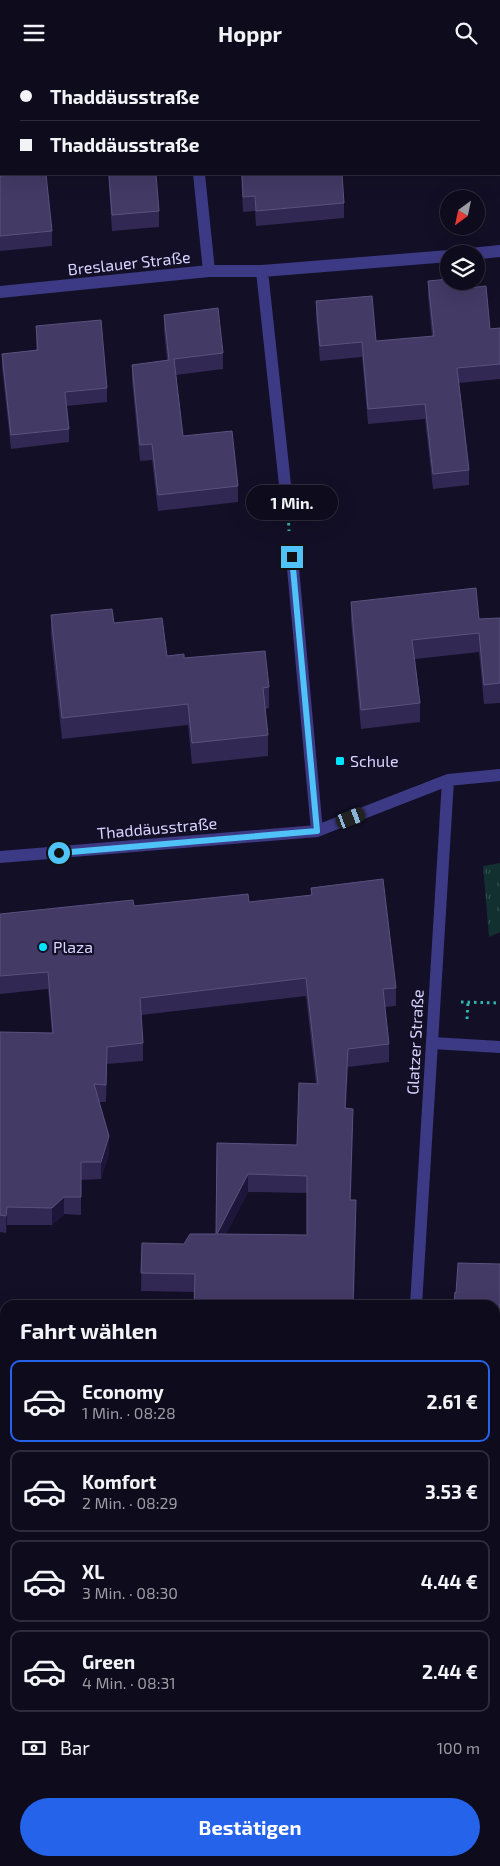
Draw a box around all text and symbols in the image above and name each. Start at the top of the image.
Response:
icon: menu [20,19,48,47]
icon: search [452,19,480,47]
text: Hoppr [218,20,282,46]
text: Thaddäusstraße [50,85,199,108]
text: Thaddäusstraße [50,133,199,156]
north arrow [440,190,485,235]
map controls [440,190,485,290]
button: layers [440,245,485,290]
street label: Breslauer Straße [67,247,191,278]
callout: 1 Min. [246,485,338,519]
text: 1 Min. [271,493,313,512]
route end [281,546,303,568]
place label: Schule [350,751,399,770]
marker: Schule [334,755,346,767]
car [334,806,367,830]
street label: Thaddäusstraße [96,813,218,842]
route start [48,842,70,864]
place label: Plaza [53,937,93,956]
marker: Plaza [37,941,49,953]
street label: Glatzer Straße [402,989,427,1095]
text: Fahrt wählen [20,1317,158,1343]
icon: car [22,1379,67,1424]
text: Economy [82,1380,164,1403]
text: 2.61 € [427,1390,478,1413]
text: 1 Min. · 08:28 [82,1403,176,1422]
icon: car [22,1469,67,1514]
text: Komfort [82,1470,156,1493]
text: 3.53 € [425,1480,478,1503]
text: 2 Min. · 08:29 [82,1493,178,1512]
icon: car [22,1559,67,1604]
text: XL [82,1560,104,1583]
text: 4.44 € [421,1570,478,1593]
text: 3 Min. · 08:30 [82,1583,178,1602]
icon: car [22,1649,67,1694]
text: Green [82,1650,135,1673]
text: 2.44 € [422,1660,478,1683]
text: 4 Min. · 08:31 [82,1673,176,1692]
icon: cash [20,1734,48,1762]
text: Bar [60,1736,90,1759]
text: 100 m [437,1738,480,1757]
button: Bestätigen [20,1798,480,1856]

